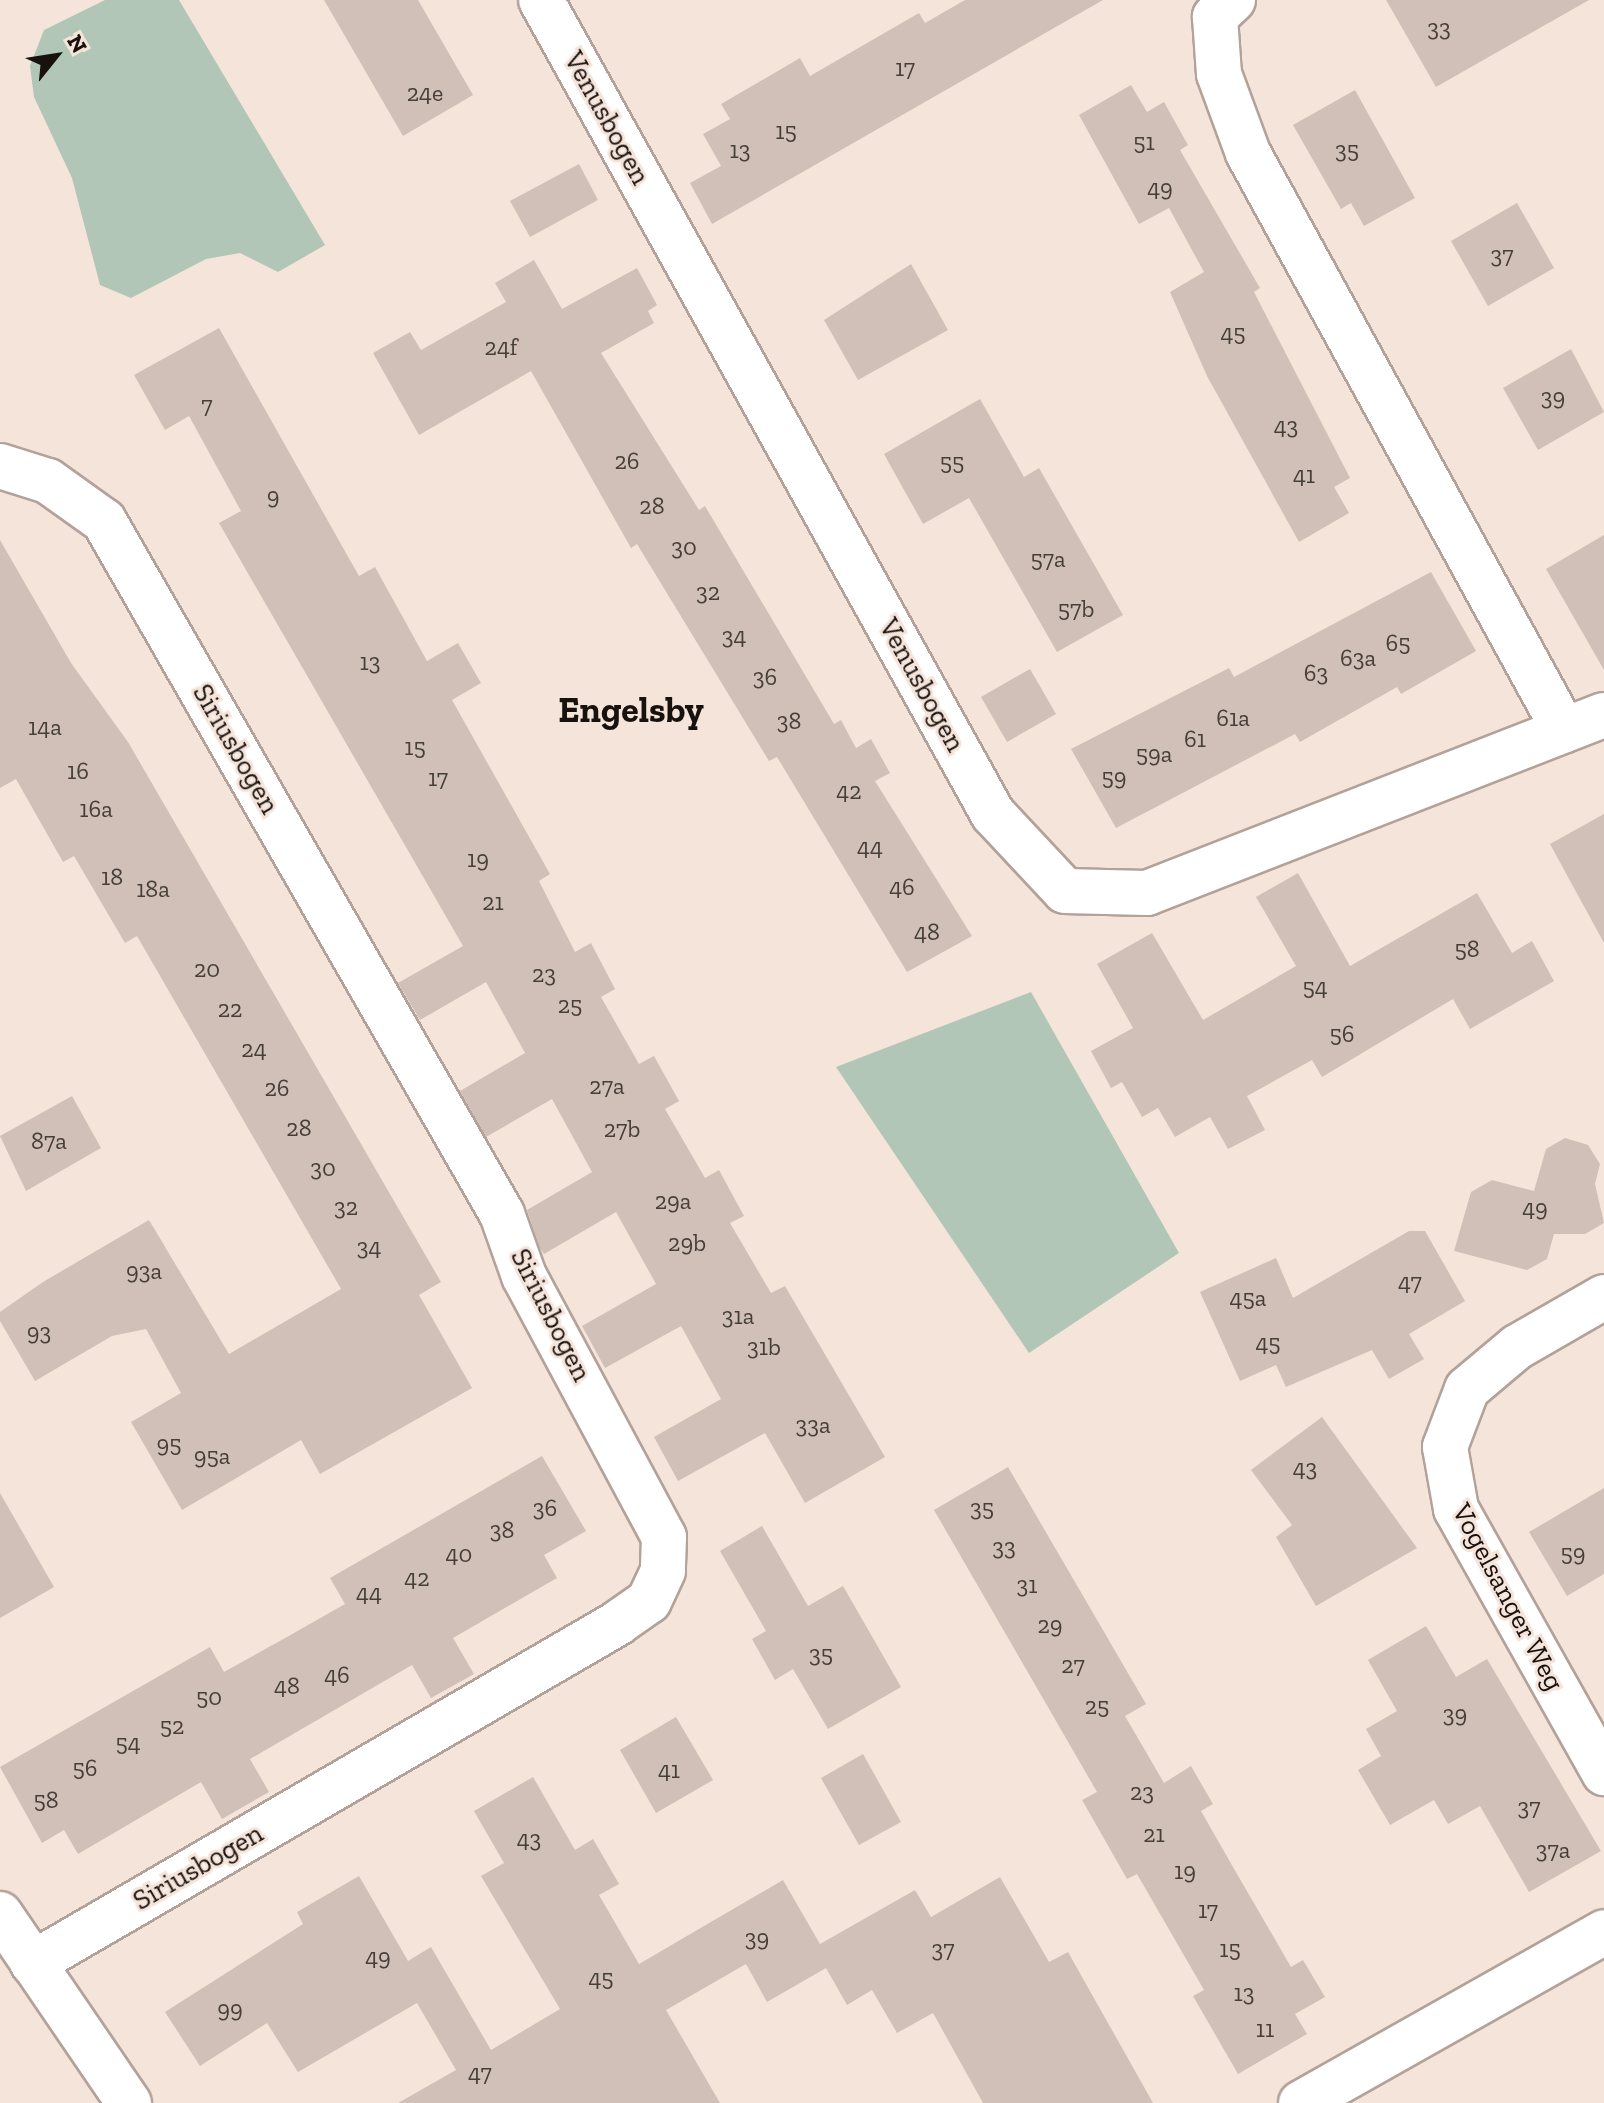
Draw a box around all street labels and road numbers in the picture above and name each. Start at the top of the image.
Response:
street label: Venusbogen [557,45,657,191]
street label: Venusbogen [872,612,972,758]
street label: Siriusbogen [185,678,287,820]
street label: Siriusbogen [503,1243,599,1387]
street label: Vogelsanger Weg [1444,1497,1572,1697]
street label: Siriusbogen [127,1816,269,1918]

